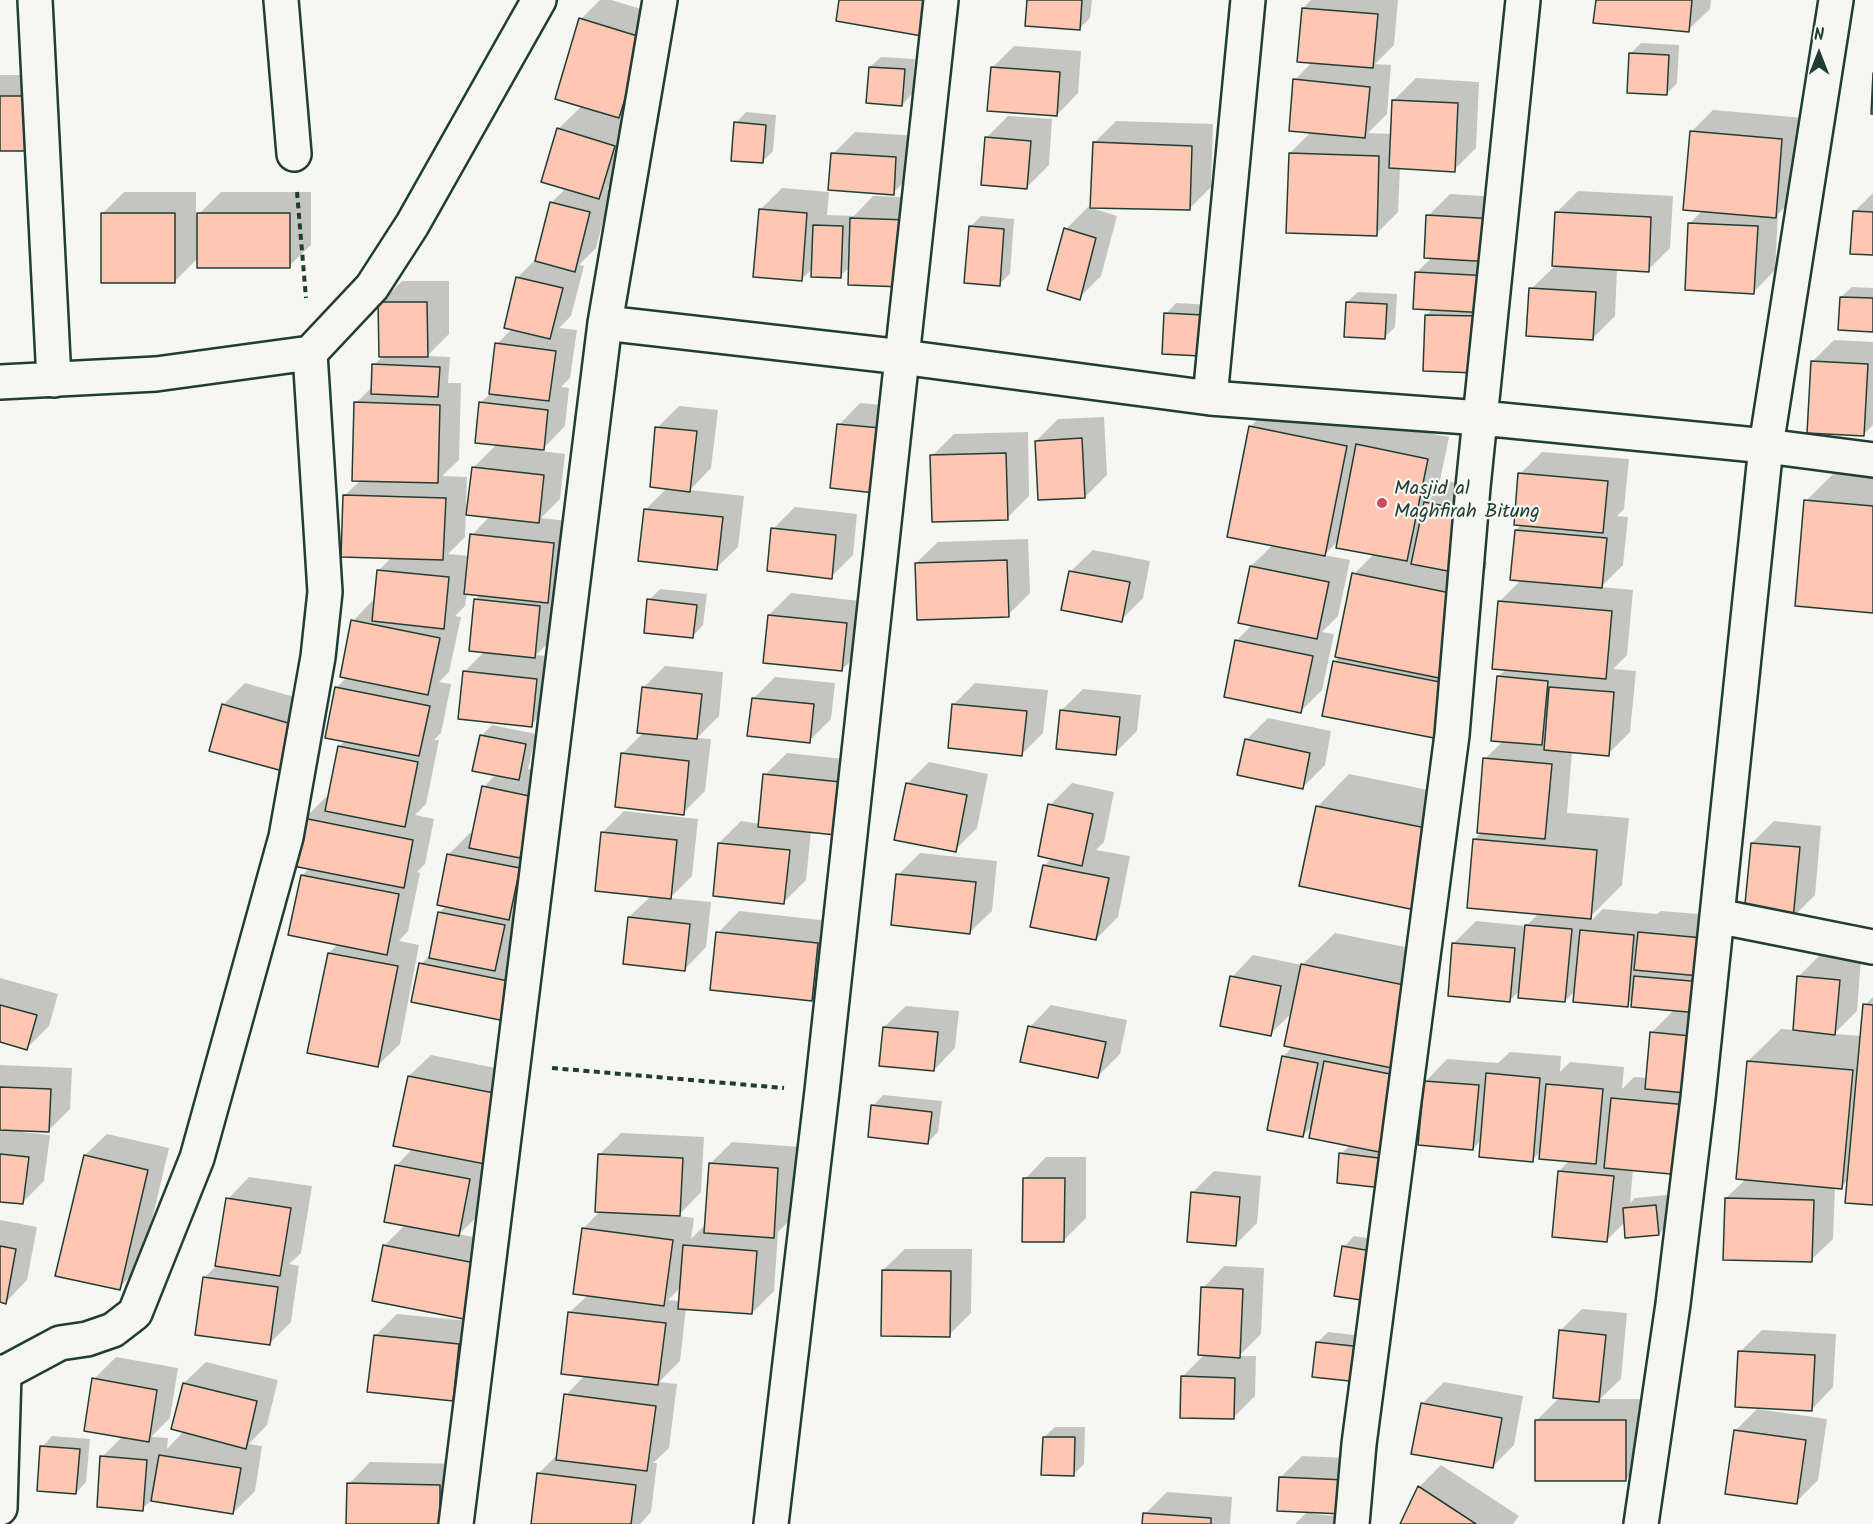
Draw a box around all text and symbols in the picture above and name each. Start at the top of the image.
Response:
text: N [1814,23,1824,48]
north arrow [1789,24,1849,84]
place label: Masjid al Maghfirah Bitung [1394,479,1540,526]
marker: Masjid al Maghfirah Bitung [1375,496,1389,510]

